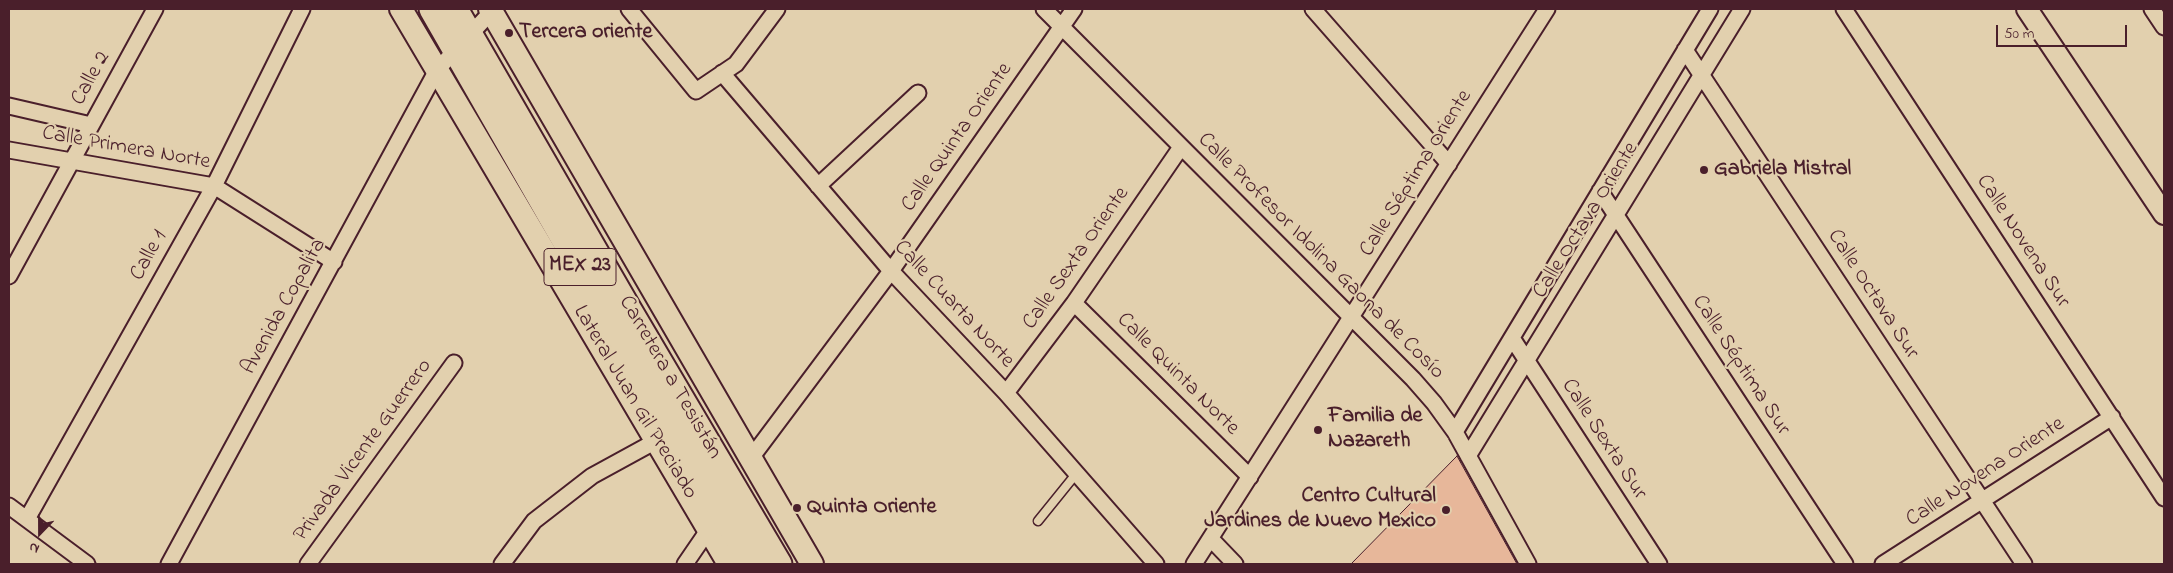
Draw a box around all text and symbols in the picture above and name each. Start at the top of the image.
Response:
scale bar [1998,15,2129,47]
place label: Tercera oriente [519,20,652,46]
text: 50 m [2004,23,2034,45]
marker: Tercera oriente [503,27,515,39]
street label: Calle 2 [66,47,118,111]
street label: Calle Quinta Oriente [897,58,1019,218]
street label: Calle Séptima Oriente [1355,86,1479,262]
street label: Calle Primera Norte [40,121,212,177]
street label: Calle Profesor Idolina Gaona de Cosío [1191,128,1449,386]
street label: Calle Octava Oriente [1528,138,1646,304]
place label: Gabriela Mistral [1714,157,1851,183]
marker: Gabriela Mistral [1698,164,1710,176]
street label: Calle Novena Sur [1969,170,2075,314]
street label: Calle Sexta Oriente [1018,182,1136,336]
street label: Calle Octava Sur [1820,225,1924,365]
street label: Calle 1 [125,226,175,286]
street label: Avenida Copalita [237,234,333,380]
street label: Calle Cuarta Norte [887,236,1019,374]
road number: MEX 23 [544,248,616,286]
street label: Calle Séptima Sur [1685,291,1795,441]
street label: Carretera a Tesistán [611,292,727,464]
street label: Lateral Juan Gil Preciado [566,301,702,505]
street label: Calle Quinta Norte [1110,308,1244,442]
street label: Privada Vicente Guerrero [289,355,439,547]
street label: Calle Sexta Sur [1554,375,1652,505]
place label: Familia de Nazareth [1328,404,1422,456]
street label: Calle Novena Oriente [1902,412,2070,534]
marker: Familia de Nazareth [1312,424,1324,436]
place label: Centro Cultural Jardines de Nuevo Mexico [1204,484,1436,536]
place label: Quinta Oriente [807,495,936,521]
marker: Quinta Oriente [791,502,803,514]
marker: Centro Cultural Jardines de Nuevo Mexico [1440,504,1452,516]
north arrow [15,508,65,558]
text: N [26,536,43,559]

